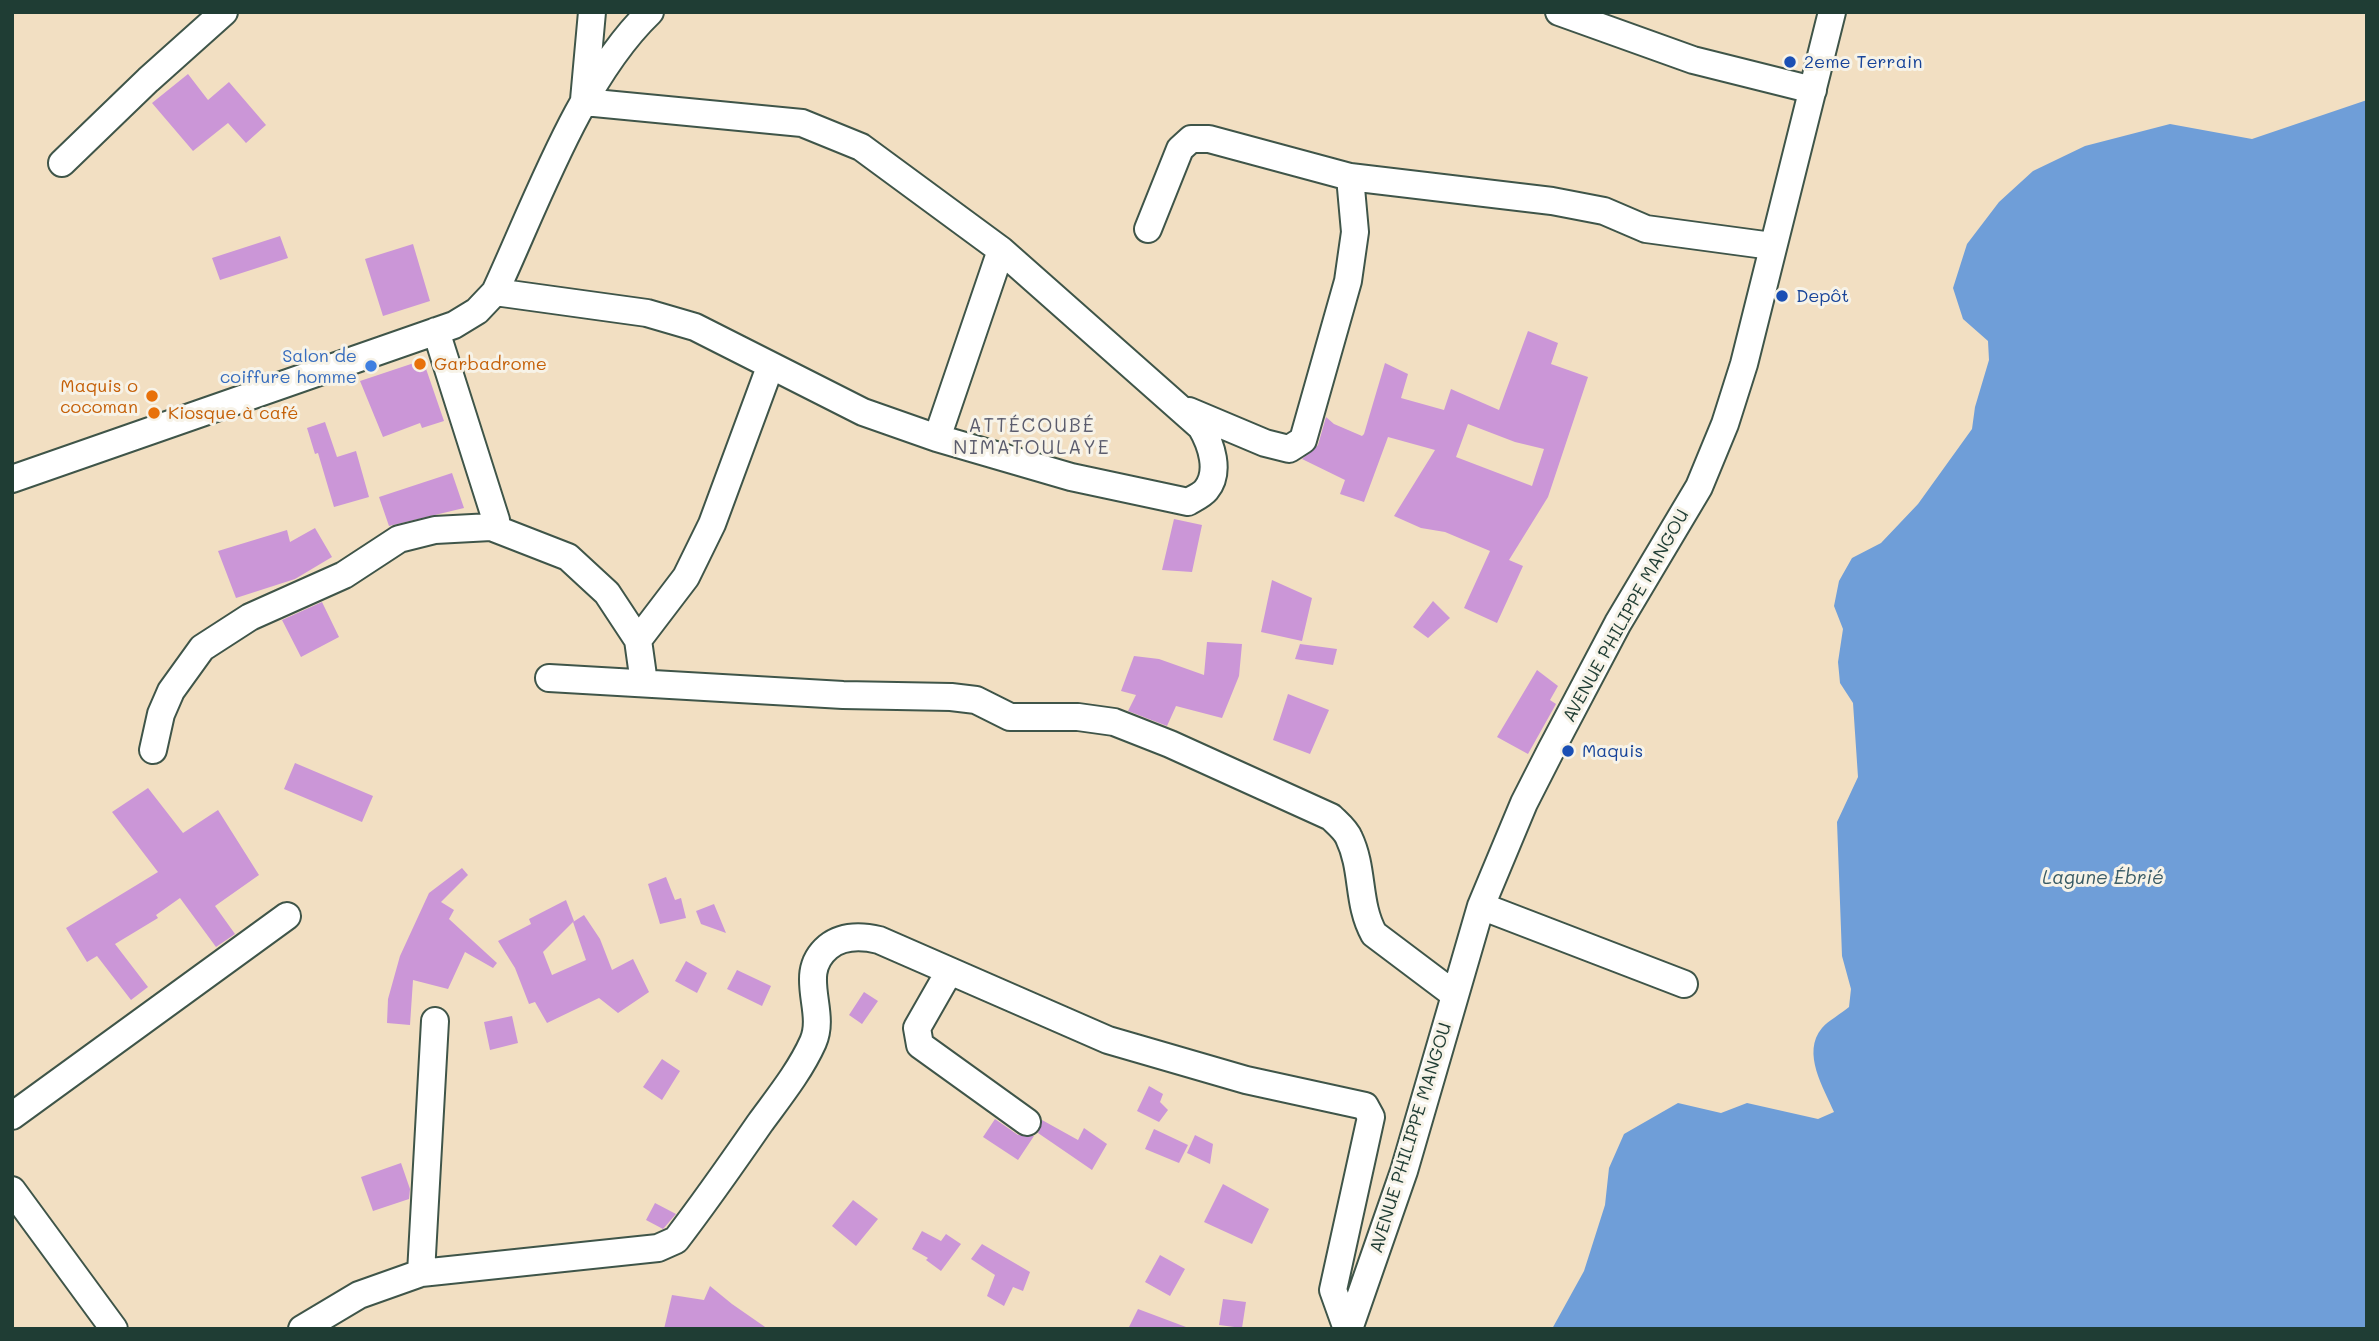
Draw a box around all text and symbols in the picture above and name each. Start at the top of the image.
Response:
place label: 2eme Terrain [1804,51,1922,73]
marker: 2eme Terrain [1782,54,1798,70]
place label: Depôt [1796,285,1849,307]
marker: Depôt [1774,288,1790,304]
place label: Salon de coiffure homme [220,345,357,388]
place label: Garbadrome [434,353,547,375]
marker: Garbadrome [412,356,428,372]
marker: Salon de coiffure homme [363,358,379,374]
place label: Maquis o cocoman [60,375,138,418]
marker: Maquis o cocoman [144,388,160,404]
place label: Kiosque à café [168,402,298,424]
marker: Kiosque à café [146,405,162,421]
district label: ATTÉCOUBÉ NIMATOULAYE [955,415,1109,459]
street label: AVENUE PHILIPPE MANGOU [1558,506,1694,726]
place label: Maquis [1582,740,1643,762]
marker: Maquis [1560,743,1576,759]
water label: Lagune Ébrié [2042,867,2164,889]
street label: AVENUE PHILIPPE MANGOU [1366,1020,1456,1256]

